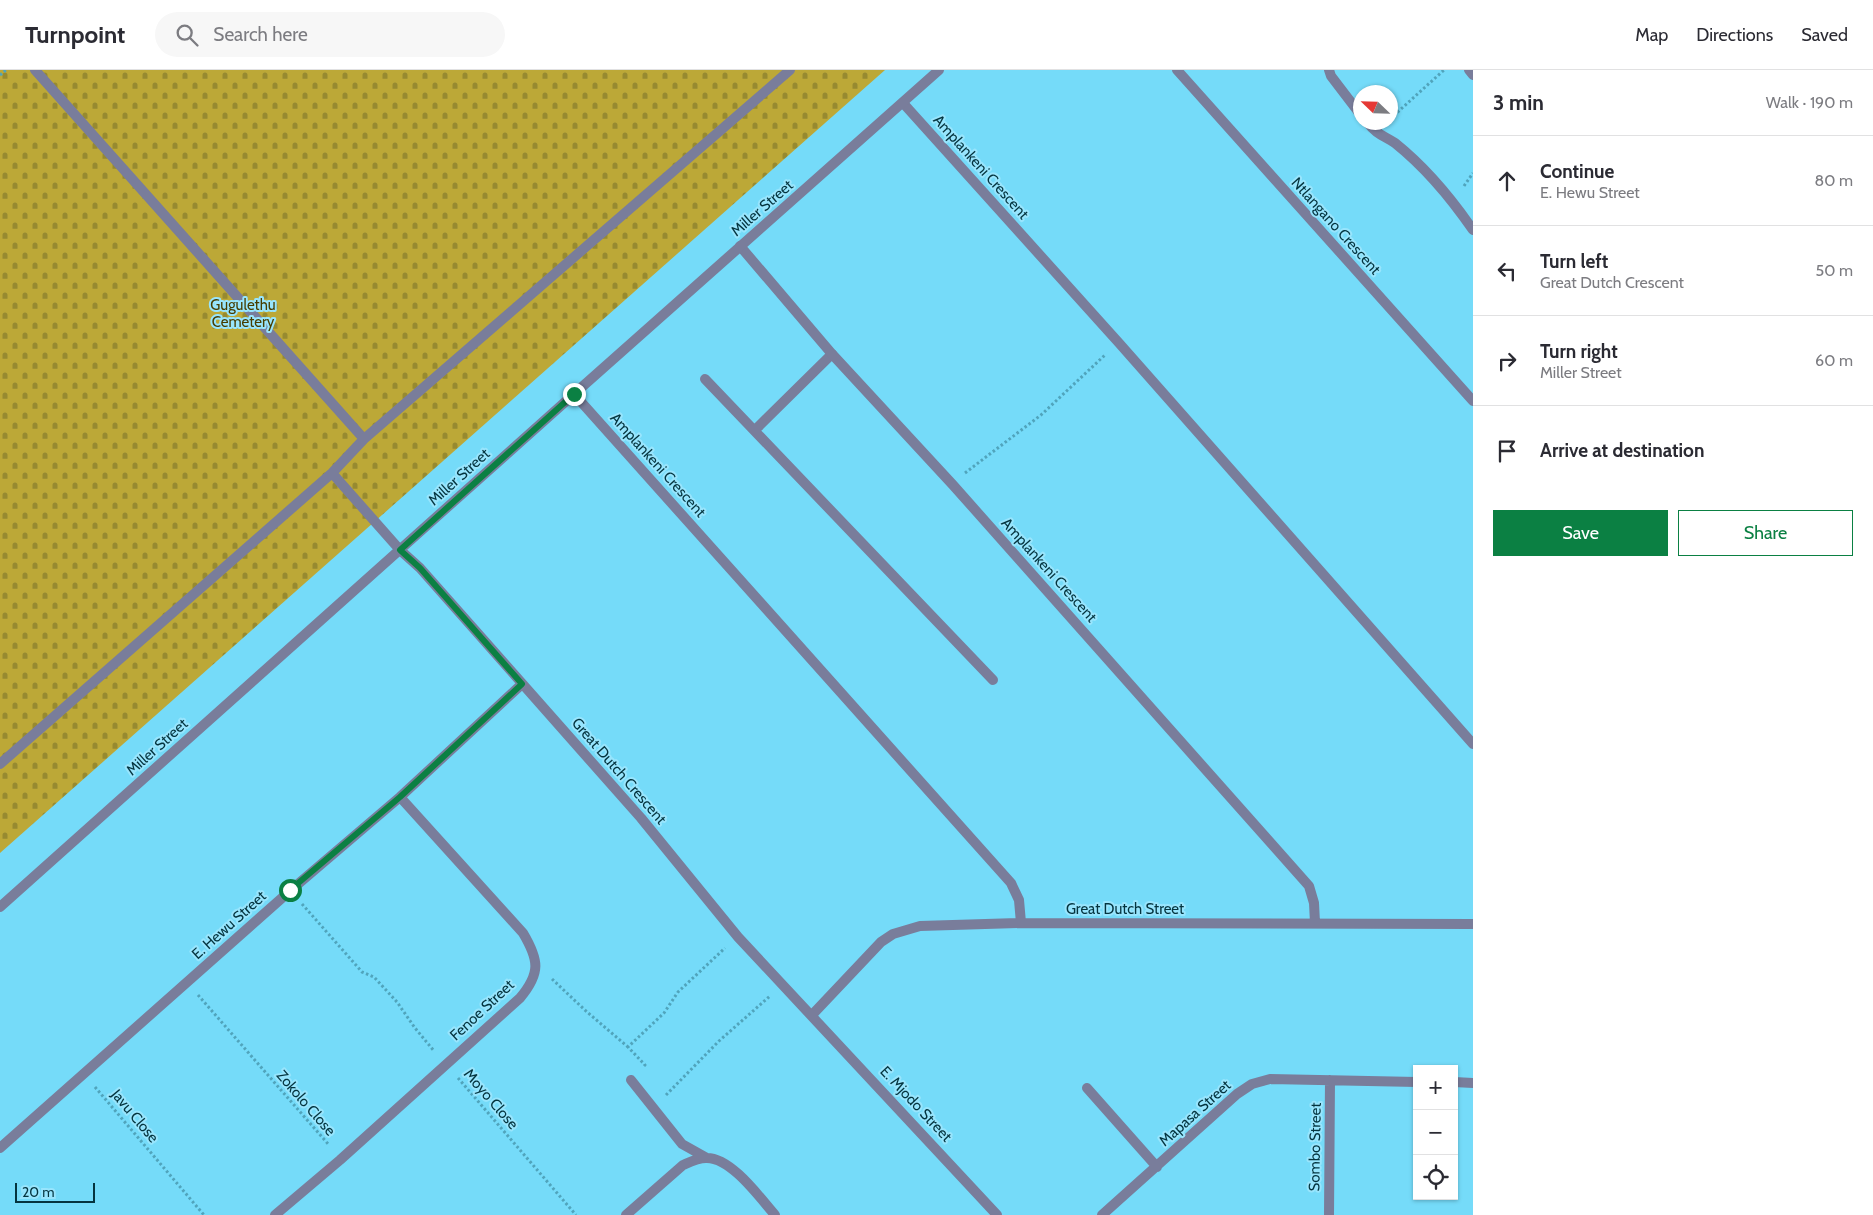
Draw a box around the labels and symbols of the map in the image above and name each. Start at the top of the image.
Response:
north arrow [1353,85,1398,130]
street label: Amplankeni Crescent [929,111,1033,223]
street label: Ntlangano Crescent [1288,174,1384,278]
street label: Miller Street [727,176,797,240]
park label: Gugulethu Cemetery [210,296,276,331]
route end [563,383,586,406]
street label: Amplankeni Crescent [606,409,710,521]
street label: Miller Street [425,445,493,509]
street label: Amplankeni Crescent [997,514,1101,626]
street label: Great Dutch Crescent [568,714,670,828]
street label: Miller Street [123,715,191,779]
route start [279,879,302,902]
street label: E. Hewu Street [188,887,270,963]
street label: Great Dutch Street [1066,900,1184,918]
street label: Fenoe Street [446,976,518,1044]
street label: E. Mjodo Street [876,1062,956,1146]
street label: Moyo Close [460,1065,522,1133]
street label: Zokolo Close [273,1067,339,1140]
street label: Mapasa Street [1155,1076,1235,1150]
street label: Javu Close [107,1085,163,1147]
street label: Sombo Street [1305,1103,1325,1191]
scale bar [15,1180,95,1203]

